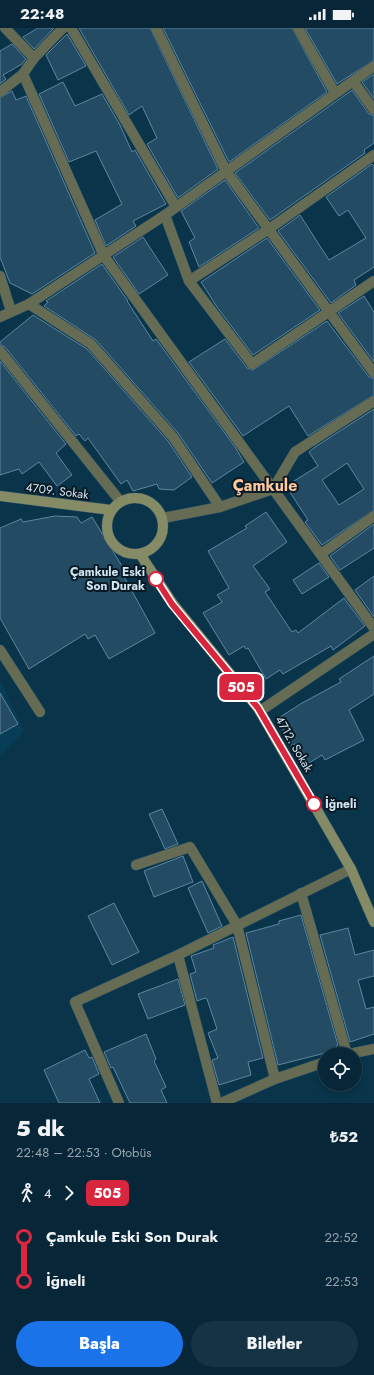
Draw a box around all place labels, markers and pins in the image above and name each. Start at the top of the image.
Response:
place label: Çamkule Eski Son Durak [70,563,145,595]
marker: Çamkule Eski Son Durak [148,571,164,587]
place label: İğneli [325,795,357,813]
marker: İğneli [306,796,322,812]

